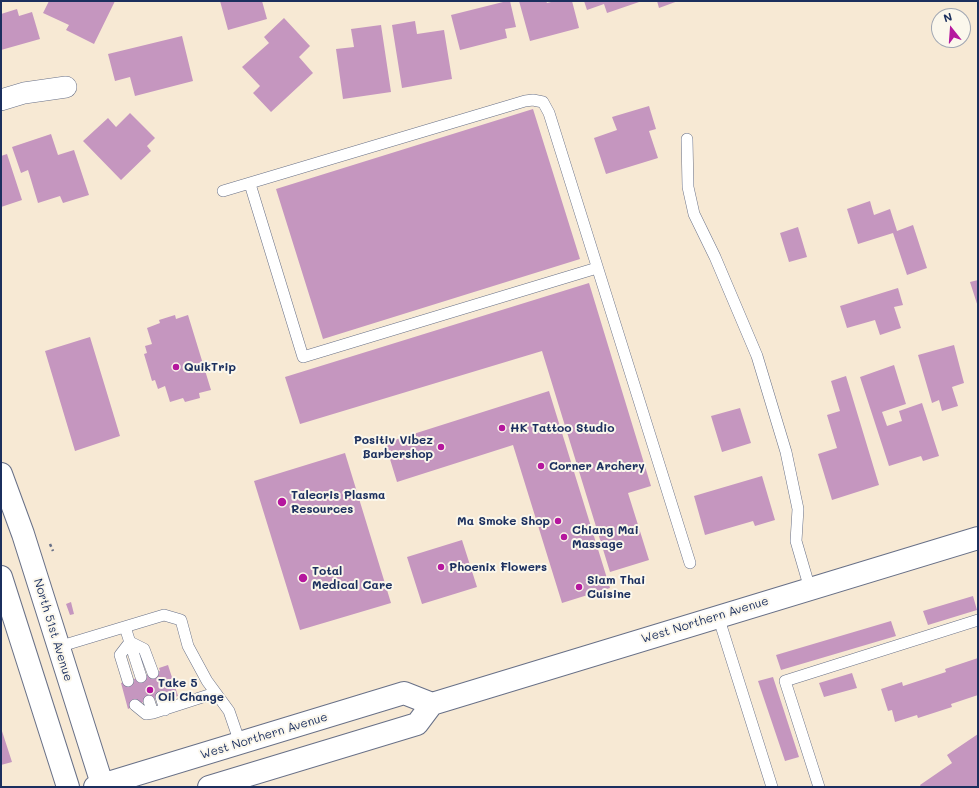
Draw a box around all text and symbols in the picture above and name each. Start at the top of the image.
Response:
north arrow [931,8,971,48]
text: N [941,9,954,25]
place label: QuikTrip [184,360,236,374]
marker: QuikTrip [171,362,181,372]
place label: HK Tattoo Studio [510,421,615,435]
marker: HK Tattoo Studio [497,423,507,433]
place label: Positiv Vibez Barbershop [354,433,433,461]
marker: Positiv Vibez Barbershop [436,442,446,452]
place label: Corner Archery [549,459,645,473]
marker: Corner Archery [536,461,546,471]
place label: Talecris Plasma Resources [291,488,385,516]
marker: Talecris Plasma Resources [276,496,288,508]
place label: Ma Smoke Shop [457,514,550,528]
marker: Ma Smoke Shop [553,516,563,526]
place label: Chiang Mai Massage [572,523,639,551]
marker: Chiang Mai Massage [559,532,569,542]
place label: Phoenix Flowers [449,560,547,574]
marker: Phoenix Flowers [436,562,446,572]
place label: Total Medical Care [312,564,392,592]
marker: Total Medical Care [297,572,309,584]
place label: Siam Thai Cuisine [587,573,645,601]
street label: North 51st Avenue [31,577,75,683]
marker: Siam Thai Cuisine [574,582,584,592]
street label: West Northern Avenue [640,594,770,646]
place label: Take 5 Oil Change [158,676,224,704]
marker: Take 5 Oil Change [145,685,155,695]
street label: West Northern Avenue [199,710,329,762]

